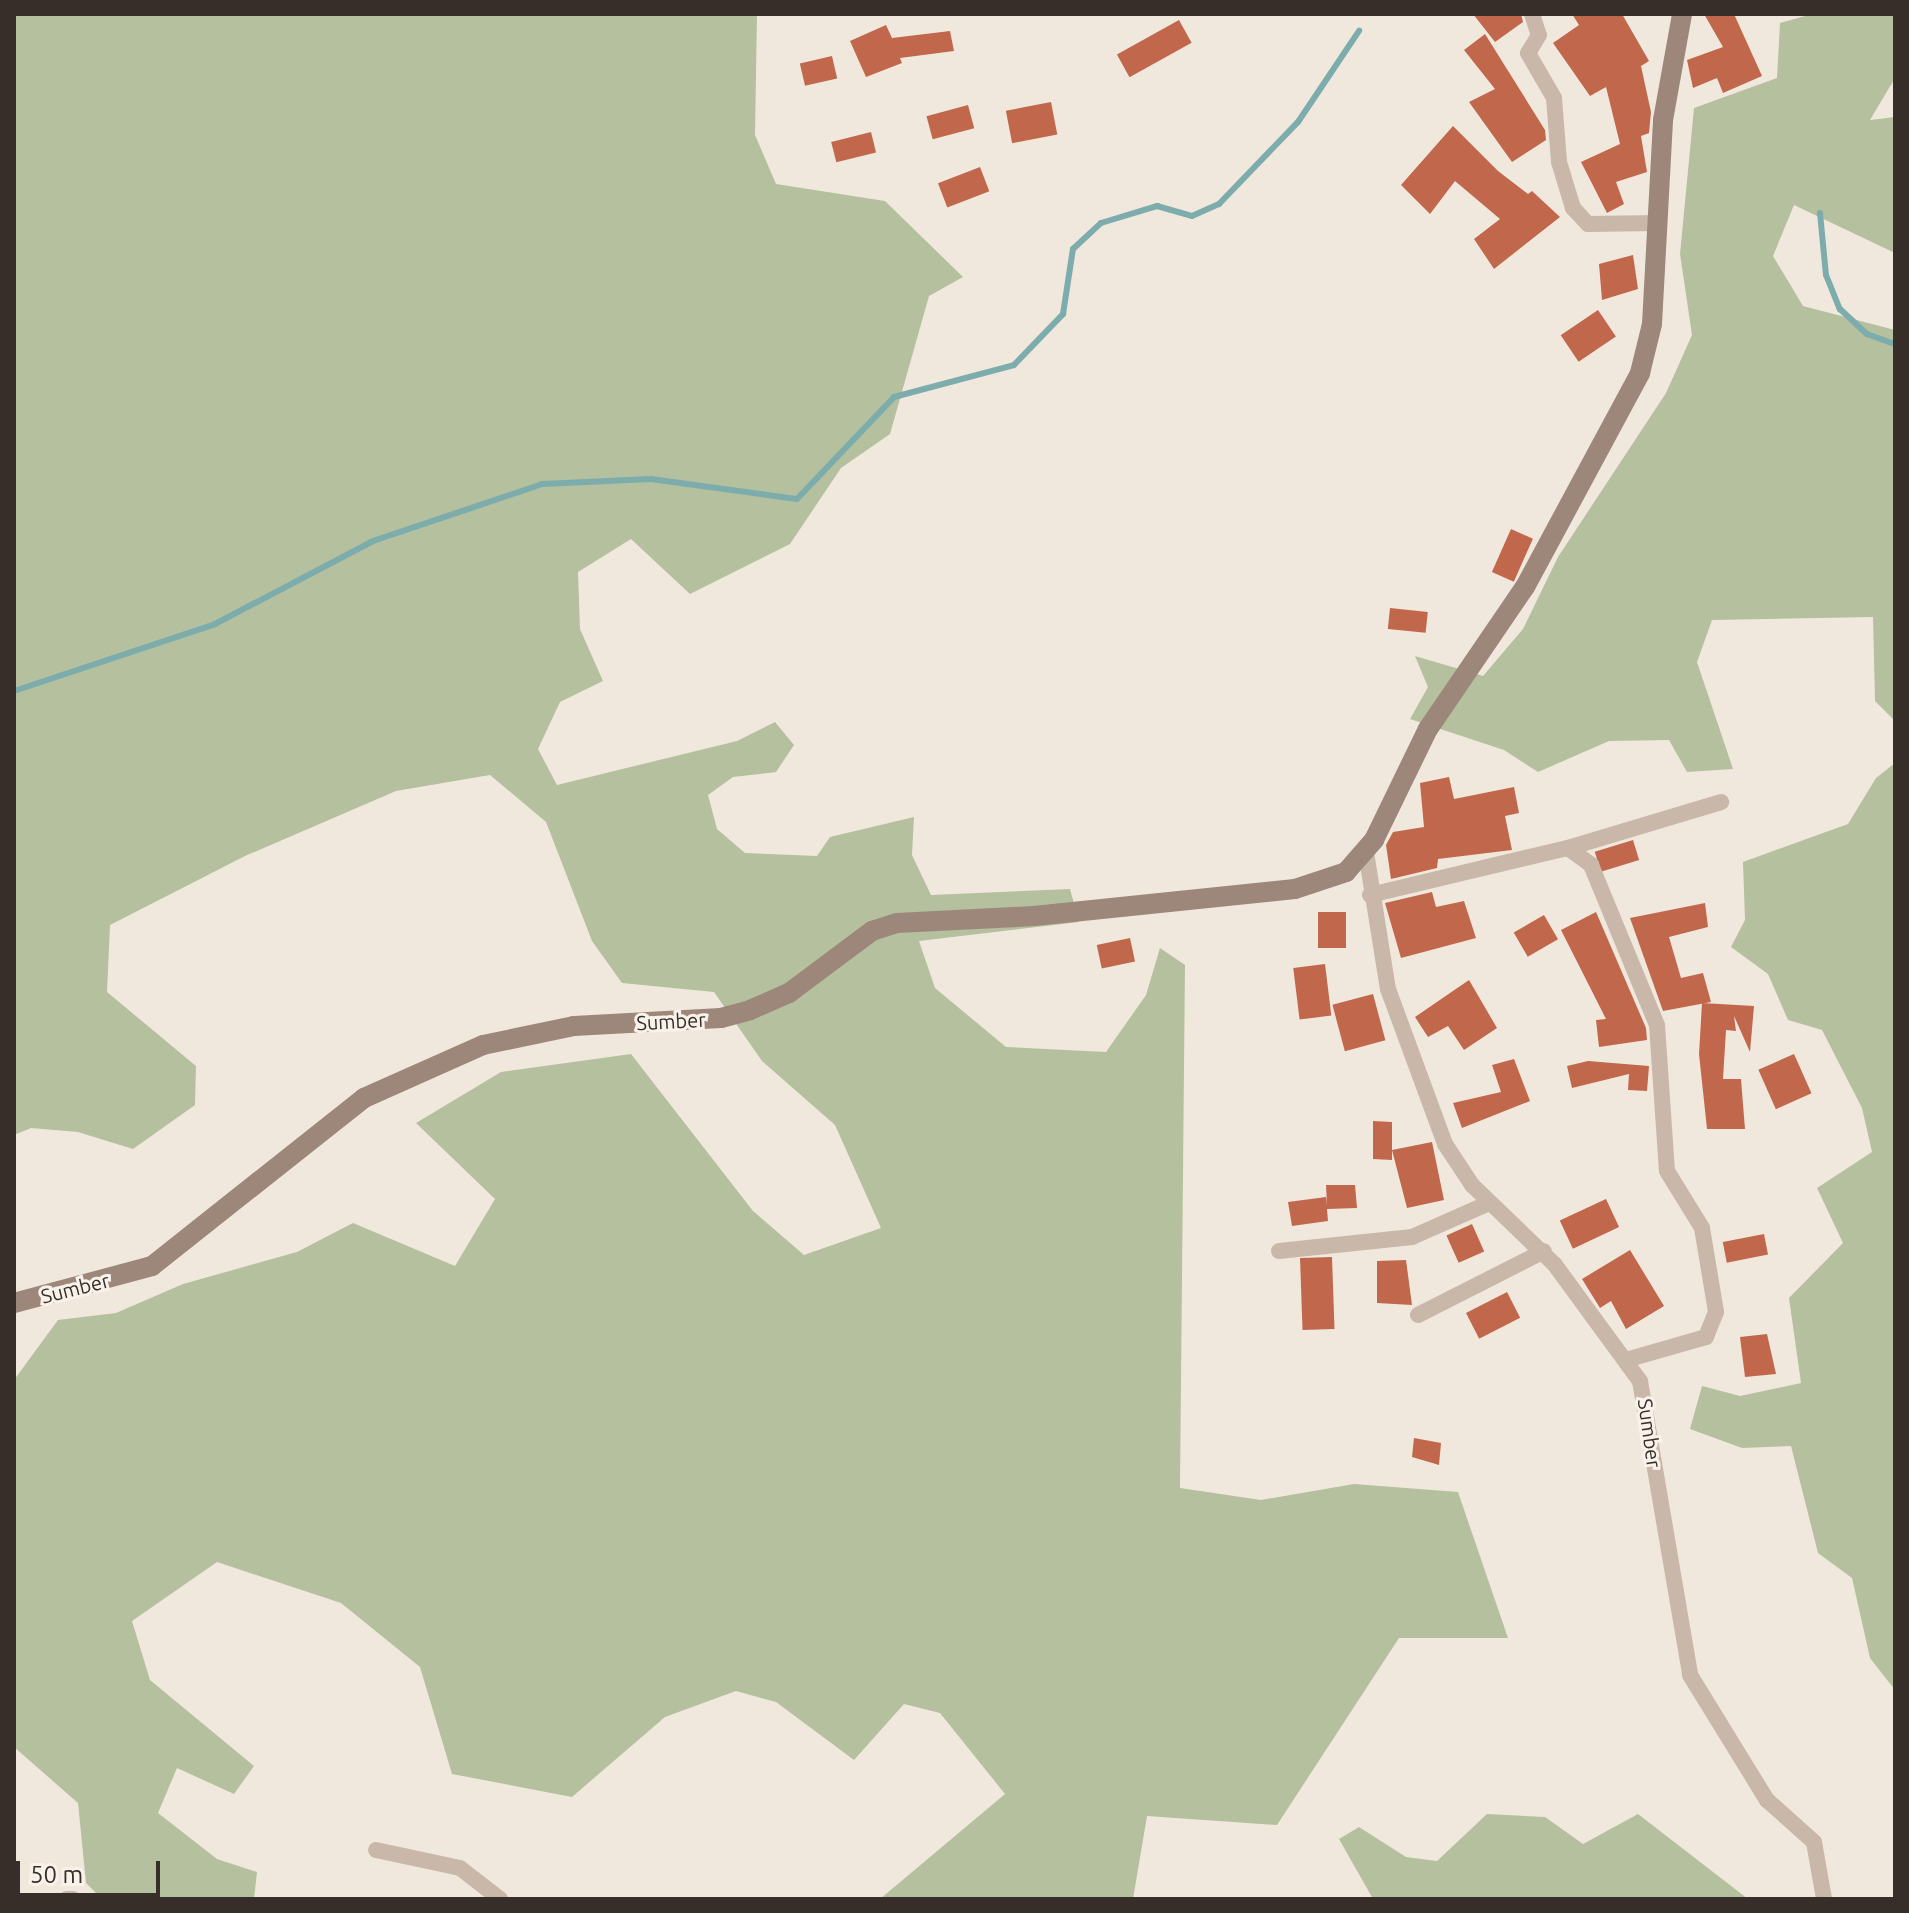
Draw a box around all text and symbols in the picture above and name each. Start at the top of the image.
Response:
street label: Sumber [636,1007,706,1035]
street label: Sumber [38,1268,112,1308]
street label: Sumber [1633,1397,1667,1469]
scale bar [20,1845,164,1895]
text: 50 m [30,1861,83,1888]

